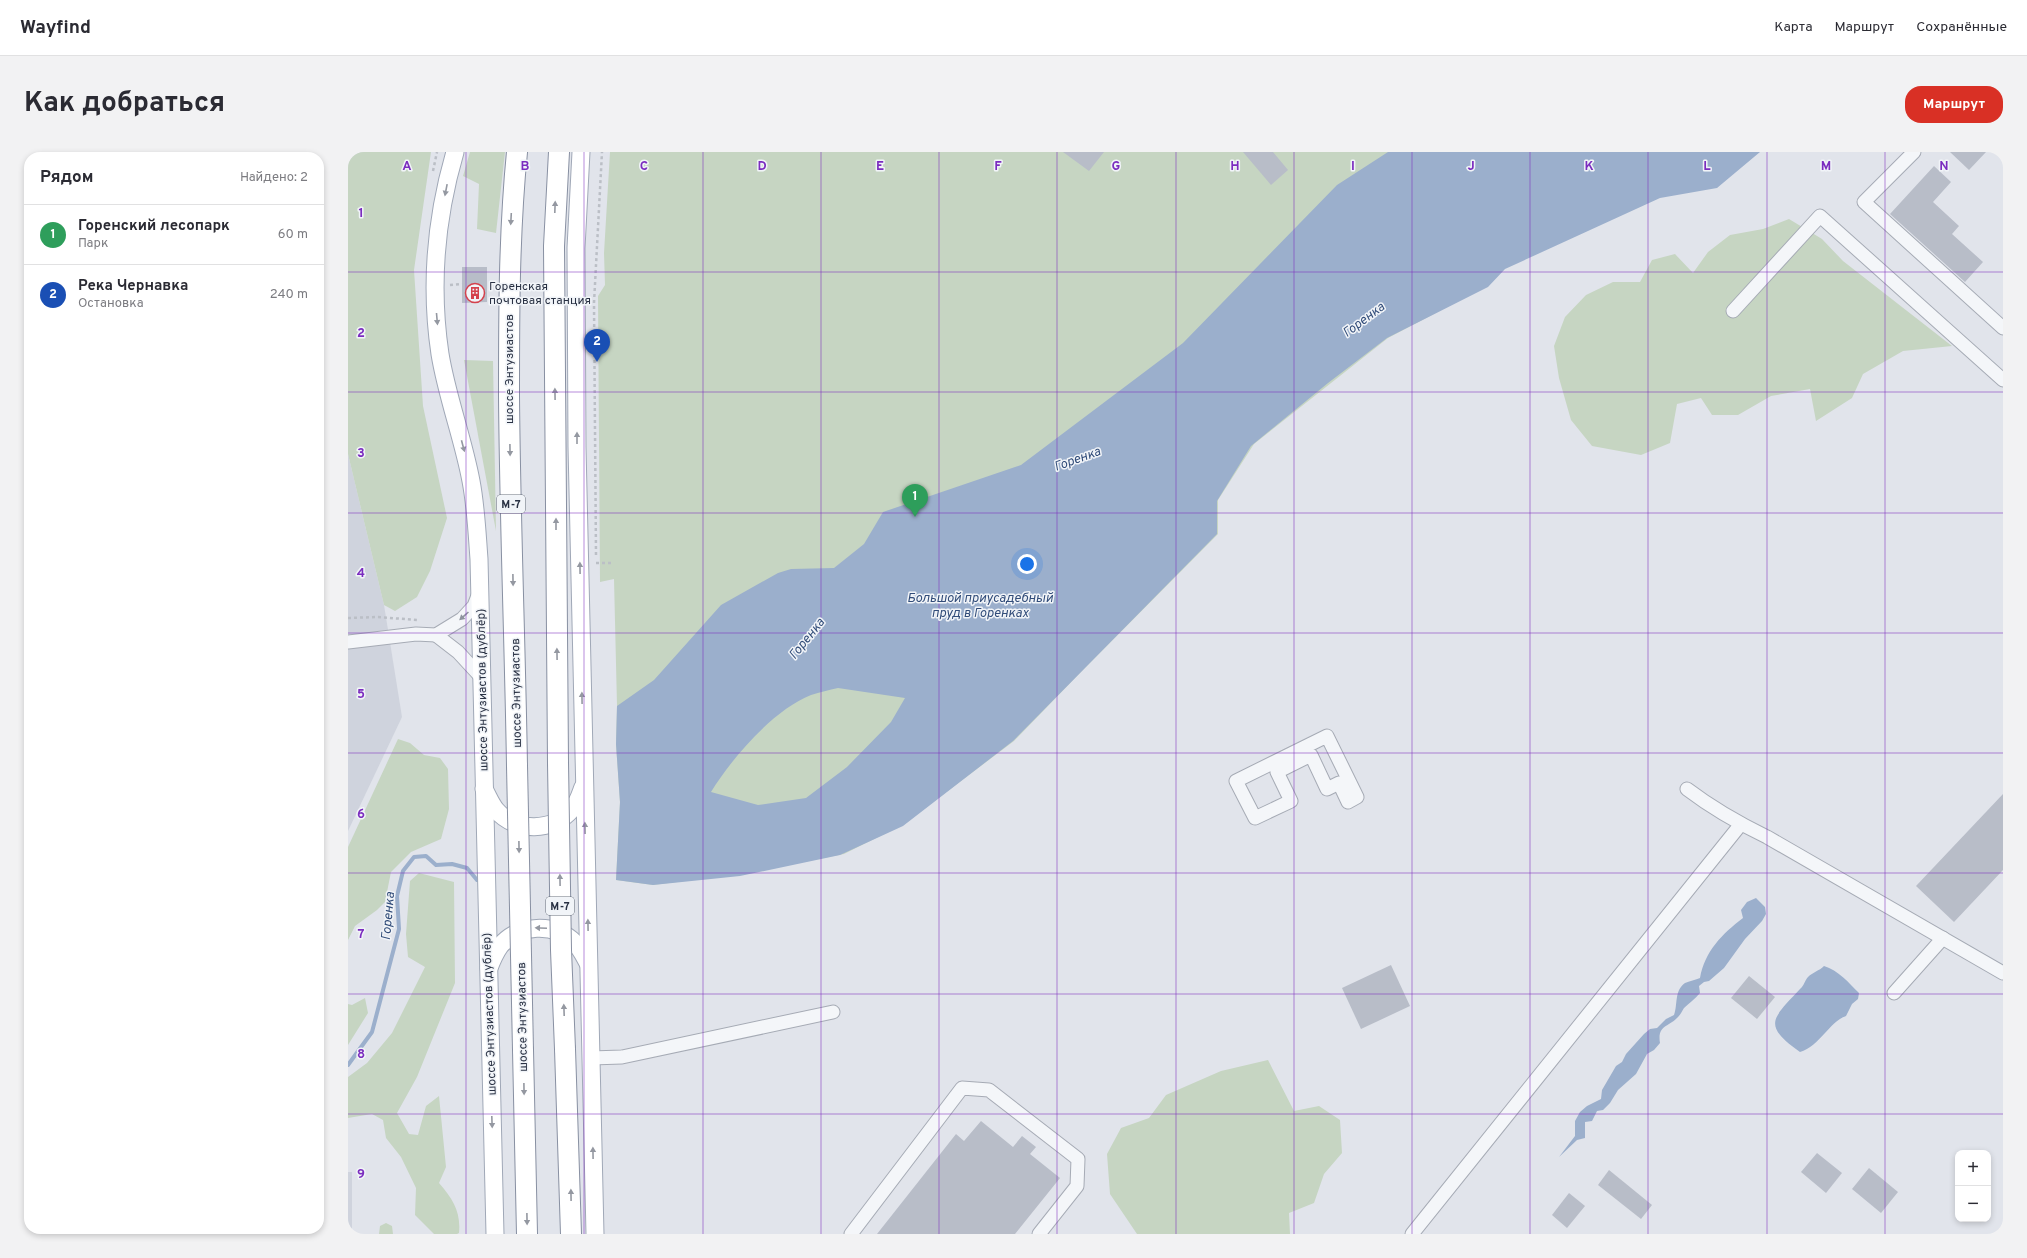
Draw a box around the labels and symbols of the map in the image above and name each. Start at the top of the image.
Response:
text: A [402,159,412,175]
text: B [521,159,530,175]
text: C [640,159,648,175]
text: D [757,159,767,175]
text: E [876,159,884,175]
text: F [994,159,1002,175]
text: G [1112,159,1121,175]
text: H [1230,159,1240,175]
text: I [1351,159,1355,175]
text: J [1467,159,1475,175]
text: K [1584,159,1594,175]
text: L [1703,159,1711,175]
text: M [1821,159,1831,175]
text: N [1939,159,1949,175]
one-way arrow [443,184,449,196]
one-way arrow [552,201,559,213]
text: 1 [358,206,364,222]
one-way arrow [508,213,515,225]
place label: Горенская почтовая станция [489,279,591,309]
building icon: Горенская почтовая станция [464,282,486,304]
water label: Горенка [1340,299,1389,342]
one-way arrow [434,313,441,325]
street label: шоссе Энтузиастов [502,314,518,424]
text: 2 [357,326,365,342]
pin: 2 [584,329,610,362]
one-way arrow [552,387,558,400]
one-way arrow [574,431,580,444]
one-way arrow [460,440,466,452]
one-way arrow [507,444,513,457]
water label: Горенка [1052,444,1103,476]
text: 3 [357,446,365,462]
pin: 1 [902,484,928,517]
road number: М-7 [497,495,525,513]
one-way arrow [553,517,559,530]
your location [1017,554,1037,574]
one-way arrow [577,561,583,574]
text: 4 [357,566,365,582]
one-way arrow [510,574,516,587]
water label: Большой приусадебный пруд в Горенках [907,591,1054,622]
street label: шоссе Энтузиастов (дублёр) [474,608,492,772]
one-way arrow [459,612,469,621]
water label: Горенка [786,615,829,663]
street label: шоссе Энтузиастов [508,638,526,748]
one-way arrow [554,647,560,660]
text: 5 [357,687,365,703]
one-way arrow [579,691,585,704]
text: 6 [357,807,365,823]
one-way arrow [582,822,589,834]
one-way arrow [516,841,522,854]
one-way arrow [557,873,563,886]
water label: Горенка [379,891,399,941]
road number: М-7 [546,897,574,915]
one-way arrow [584,919,591,931]
one-way arrow [535,925,547,932]
text: 7 [358,927,365,943]
street label: шоссе Энтузиастов (дублёр) [479,932,501,1096]
street label: шоссе Энтузиастов [514,962,532,1072]
one-way arrow [560,1004,567,1016]
text: 8 [357,1047,365,1063]
one-way arrow [521,1083,527,1096]
one-way arrow [489,1116,495,1129]
one-way arrow [590,1146,596,1159]
text: 9 [357,1167,365,1183]
one-way arrow [567,1189,574,1201]
one-way arrow [524,1213,530,1226]

